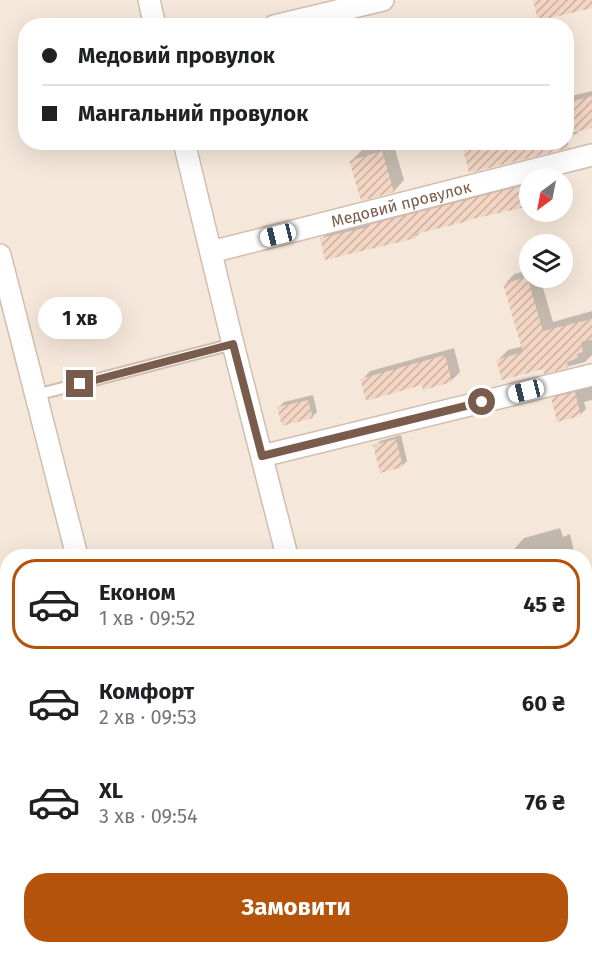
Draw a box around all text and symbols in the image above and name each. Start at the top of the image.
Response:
text: Медовий провулок [78,42,275,69]
text: Мангальний провулок [78,100,308,127]
north arrow [519,168,573,222]
map controls [519,168,573,288]
street label: Медовий провулок [329,177,473,231]
car [258,222,298,248]
button: layers [519,234,573,288]
callout: 1 хв [38,297,122,339]
text: 1 хв [62,306,98,330]
route end [66,370,93,397]
car [506,378,546,404]
route start [468,388,495,415]
icon: car [27,577,81,631]
text: Економ [99,579,176,606]
text: 45 ₴ [523,591,565,618]
text: 1 хв · 09:52 [99,606,195,630]
icon: car [27,676,81,730]
text: Комфорт [99,678,194,705]
text: 60 ₴ [522,690,565,717]
text: 2 хв · 09:53 [99,705,197,729]
icon: car [27,775,81,829]
text: XL [99,777,123,804]
text: 76 ₴ [525,789,565,816]
text: 3 хв · 09:54 [99,804,198,828]
button: Замовити [24,873,568,942]

